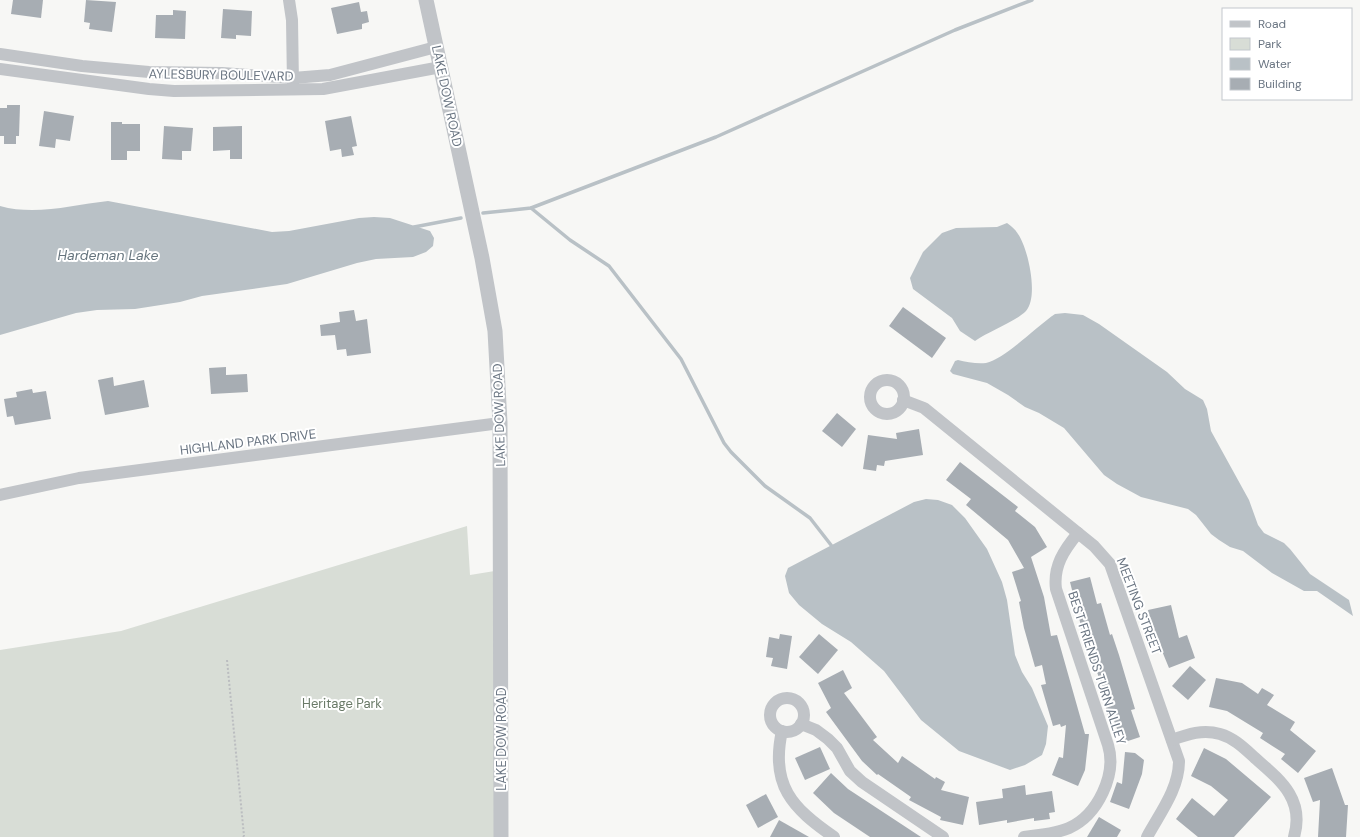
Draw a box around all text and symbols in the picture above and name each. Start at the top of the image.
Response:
legend [1222,8,1352,100]
text: Road [1258,16,1286,32]
text: Park [1258,36,1282,52]
street label: LAKE DOW ROAD [428,44,466,148]
text: Water [1258,56,1292,72]
street label: AYLESBURY BOULEVARD [148,65,294,85]
text: Building [1258,76,1302,92]
water label: Hardeman Lake [58,246,159,264]
street label: LAKE DOW ROAD [489,363,509,467]
street label: HIGHLAND PARK DRIVE [179,425,317,459]
street label: MEETING STREET [1113,555,1165,657]
street label: BEST FRIENDS TURN ALLEY [1064,589,1130,747]
street label: LAKE DOW ROAD [493,687,510,791]
park label: Heritage Park [302,695,382,712]

